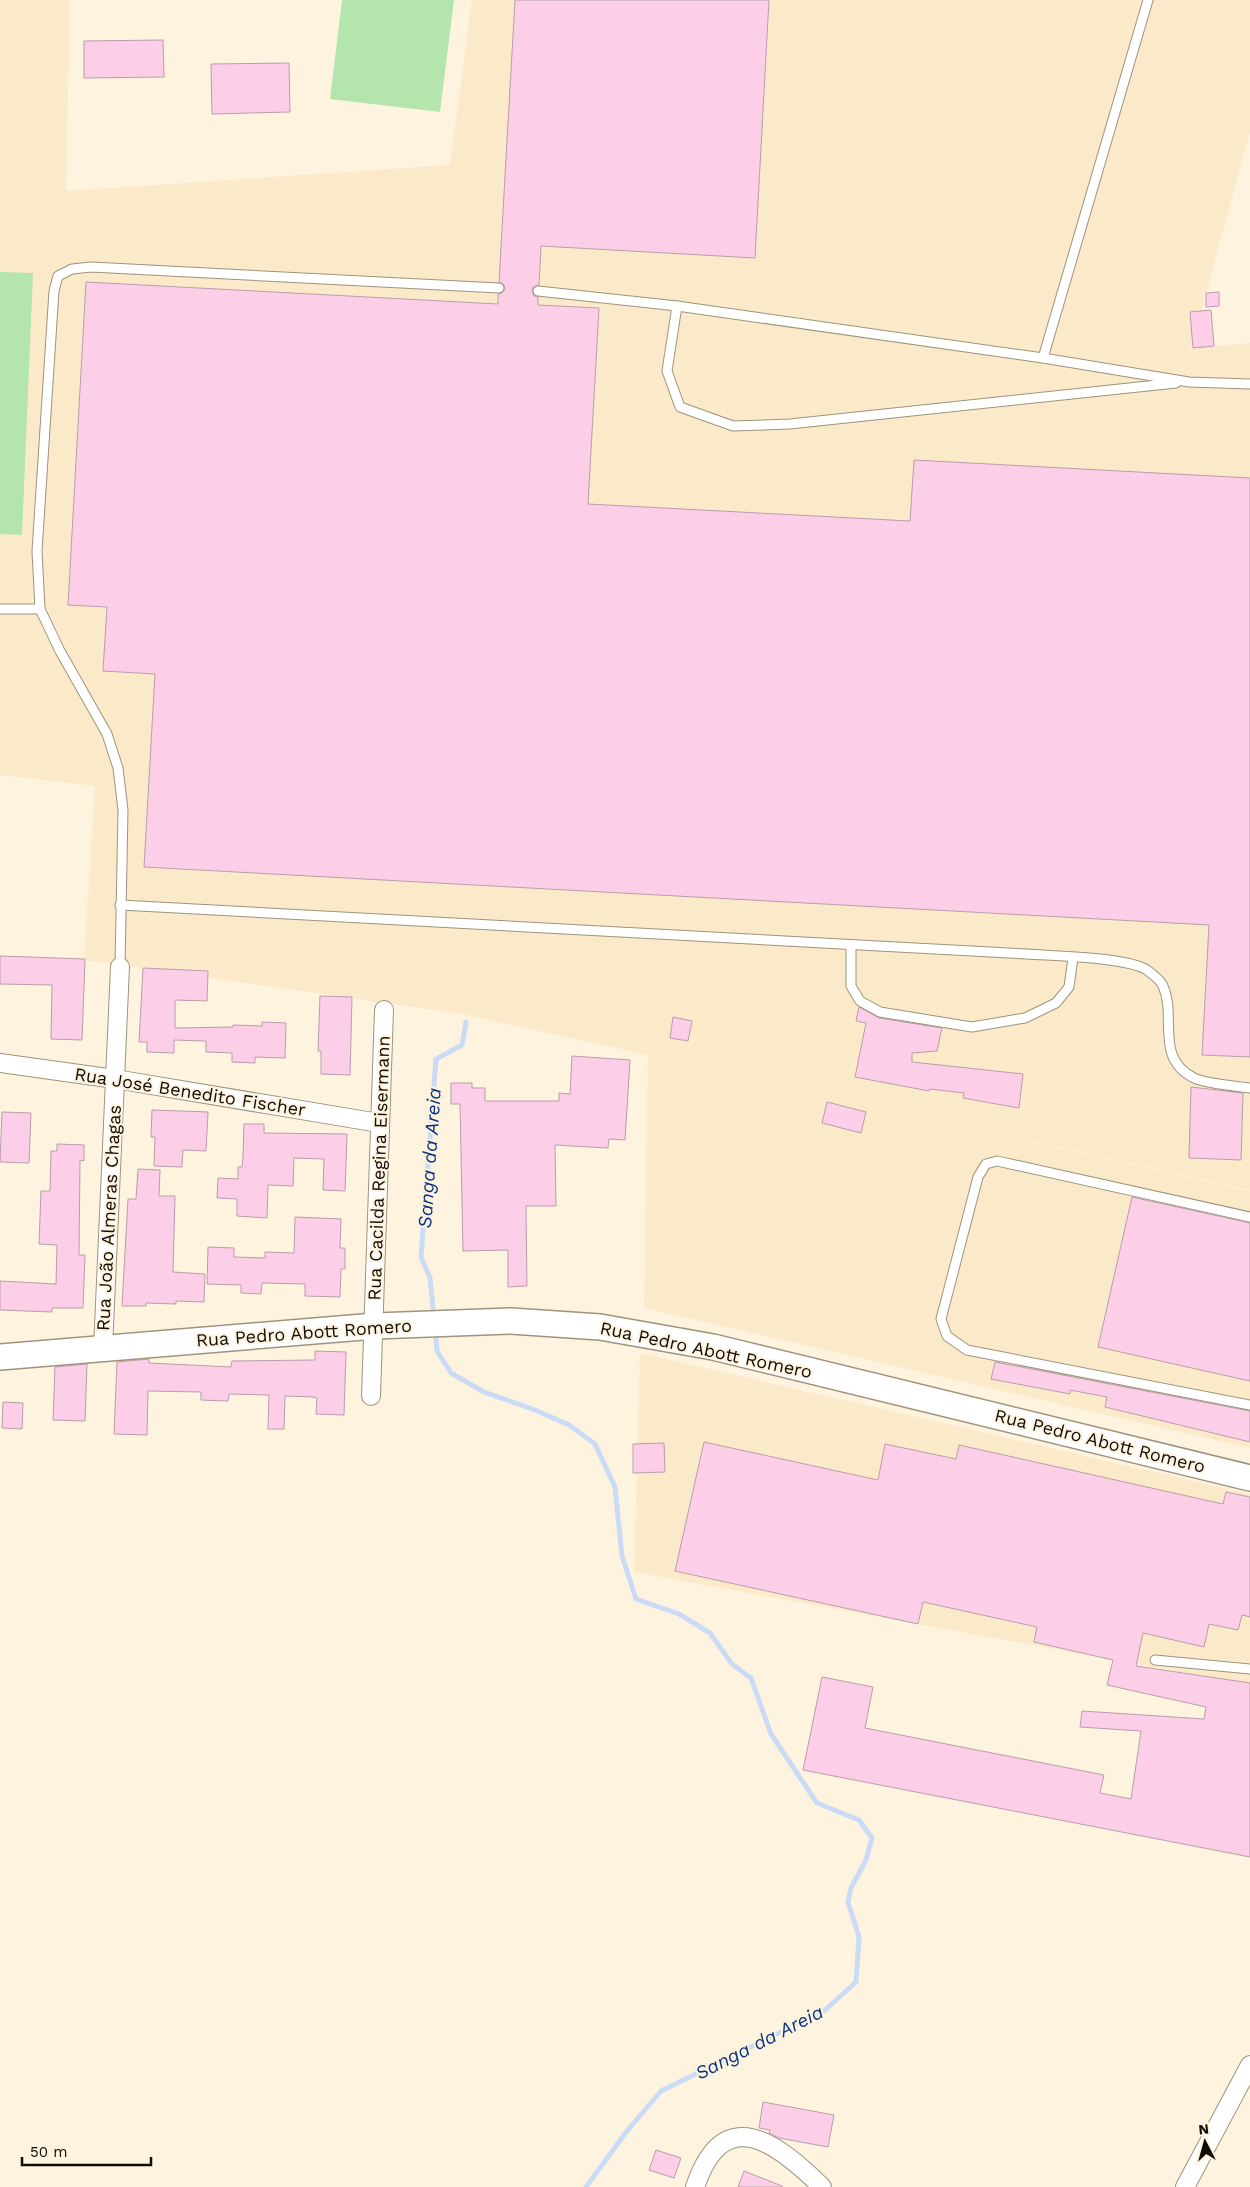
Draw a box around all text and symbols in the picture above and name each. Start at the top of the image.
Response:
street label: Rua Cacilda Regina Eisermann [363,1035,394,1301]
street label: Rua José Benedito Fischer [73,1063,307,1120]
water label: Sanga da Areia [413,1087,446,1229]
street label: Rua João Almeras Chagas [92,1104,125,1332]
street label: Rua Pedro Abott Romero [195,1314,413,1351]
street label: Rua Pedro Abott Romero [598,1317,814,1382]
street label: Rua Pedro Abott Romero [993,1404,1208,1477]
water label: Sanga da Areia [691,2000,827,2085]
north arrow [1180,2117,1230,2167]
text: N [1198,2121,1210,2138]
scale bar [22,2134,151,2166]
text: 50 m [30,2143,67,2161]

